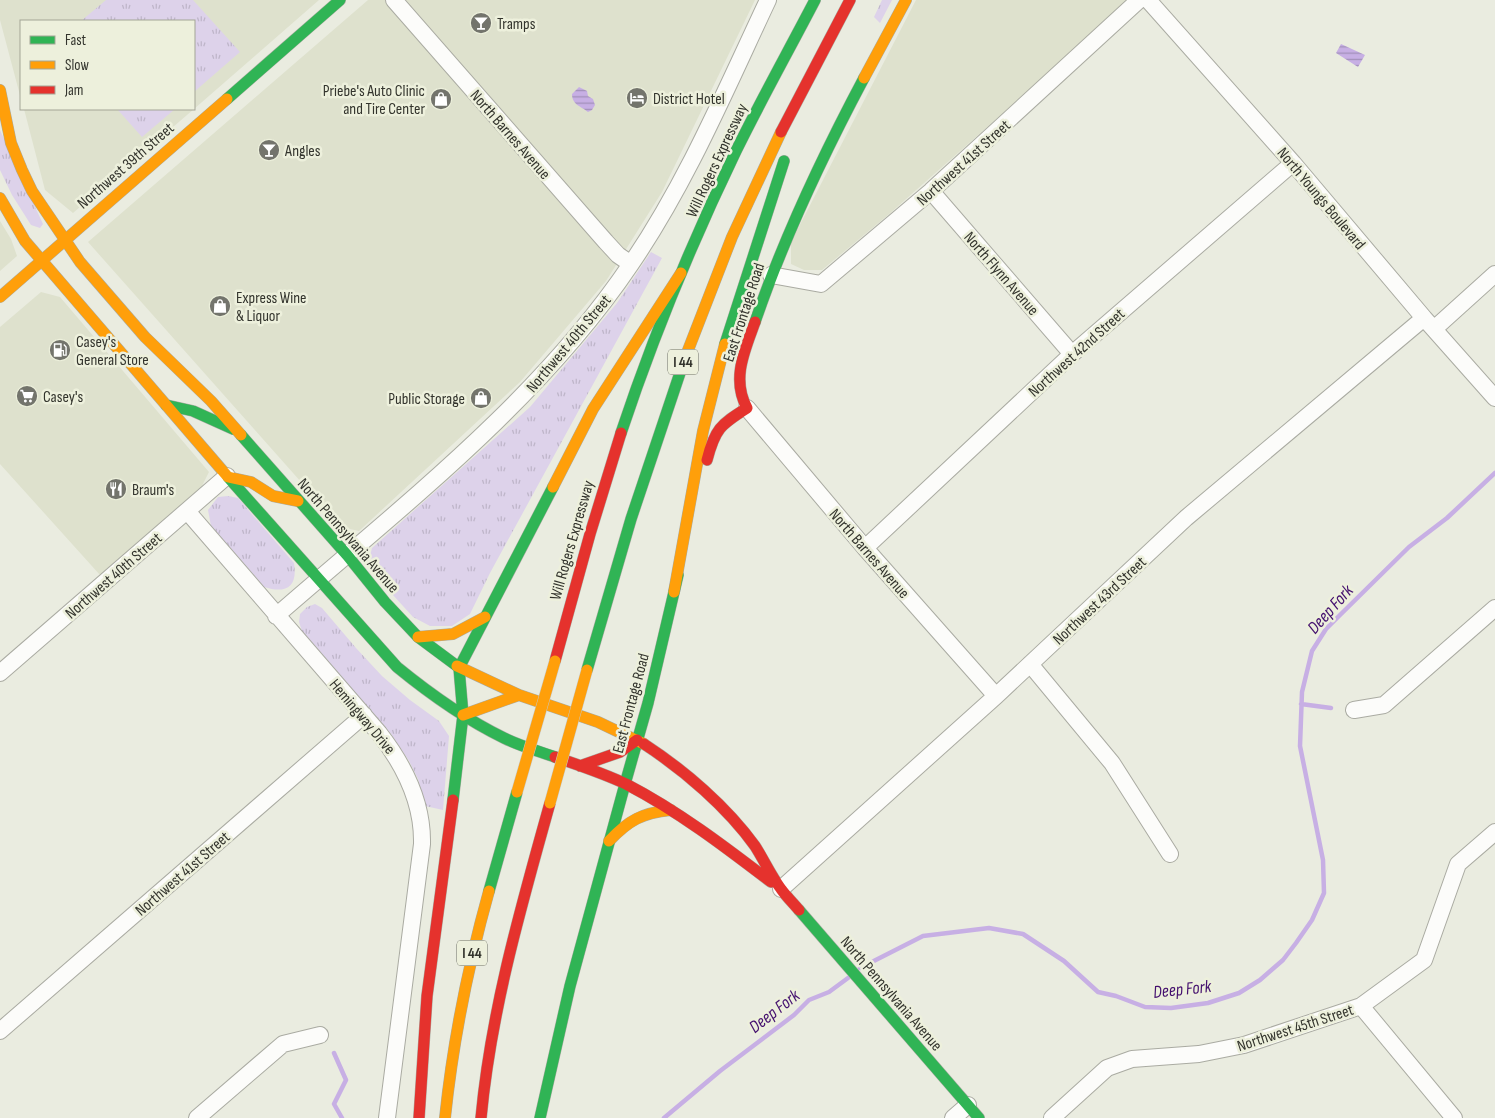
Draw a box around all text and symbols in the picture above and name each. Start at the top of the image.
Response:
bar icon: Tramps [469,11,493,35]
place label: Tramps [497,15,536,34]
legend [20,20,195,110]
text: Fast [65,31,87,50]
text: Slow [65,56,89,75]
text: Jam [64,81,83,100]
place label: Priebe's Auto Clinic and Tire Center [323,82,425,119]
street label: North Barnes Avenue [466,86,554,184]
hotel icon: District Hotel [625,86,649,110]
shop icon: Priebe's Auto Clinic and Tire Center [429,87,453,111]
place label: District Hotel [653,90,725,109]
street label: Will Rogers Expressway [683,101,752,221]
street label: Northwest 41st Street [913,116,1015,210]
street label: Northwest 39th Street [74,119,178,213]
bar icon: Angles [257,138,281,162]
place label: Angles [284,142,321,161]
street label: North Youngs Boulevard [1273,144,1369,254]
street label: North Flynn Avenue [959,228,1042,320]
street label: East Frontage Road [720,261,769,364]
place label: Express Wine & Liquor [236,289,307,326]
street label: Northwest 40th Street [523,291,616,397]
shop icon: Express Wine & Liquor [208,294,232,318]
street label: Northwest 42nd Street [1025,305,1129,401]
place label: Casey's General Store [76,333,149,370]
fuel station icon: Casey's General Store [48,338,72,362]
road number: I 44 [668,350,698,374]
supermarket icon: Casey's [15,384,39,408]
shop icon: Public Storage [469,386,493,410]
place label: Casey's [43,388,83,407]
place label: Public Storage [388,390,465,409]
street label: North Pennsylvania Avenue [293,475,403,597]
restaurant icon: Braum's [104,477,128,501]
street label: Will Rogers Expressway [546,478,599,602]
place label: Braum's [132,481,175,500]
street label: North Barnes Avenue [825,505,913,603]
street label: Northwest 40th Street [62,529,166,623]
street label: Northwest 43rd Street [1049,553,1151,649]
water label: Deep Fork [1303,580,1359,638]
street label: East Frontage Road [609,651,654,755]
street label: Hemingway Drive [325,675,399,758]
street label: Northwest 41st Street [132,828,234,920]
street label: North Pennsylvania Avenue [836,933,946,1055]
road number: I 44 [457,940,487,966]
water label: Deep Fork [1152,976,1213,1003]
water label: Deep Fork [745,984,805,1038]
street label: Northwest 45th Street [1235,1001,1356,1056]

